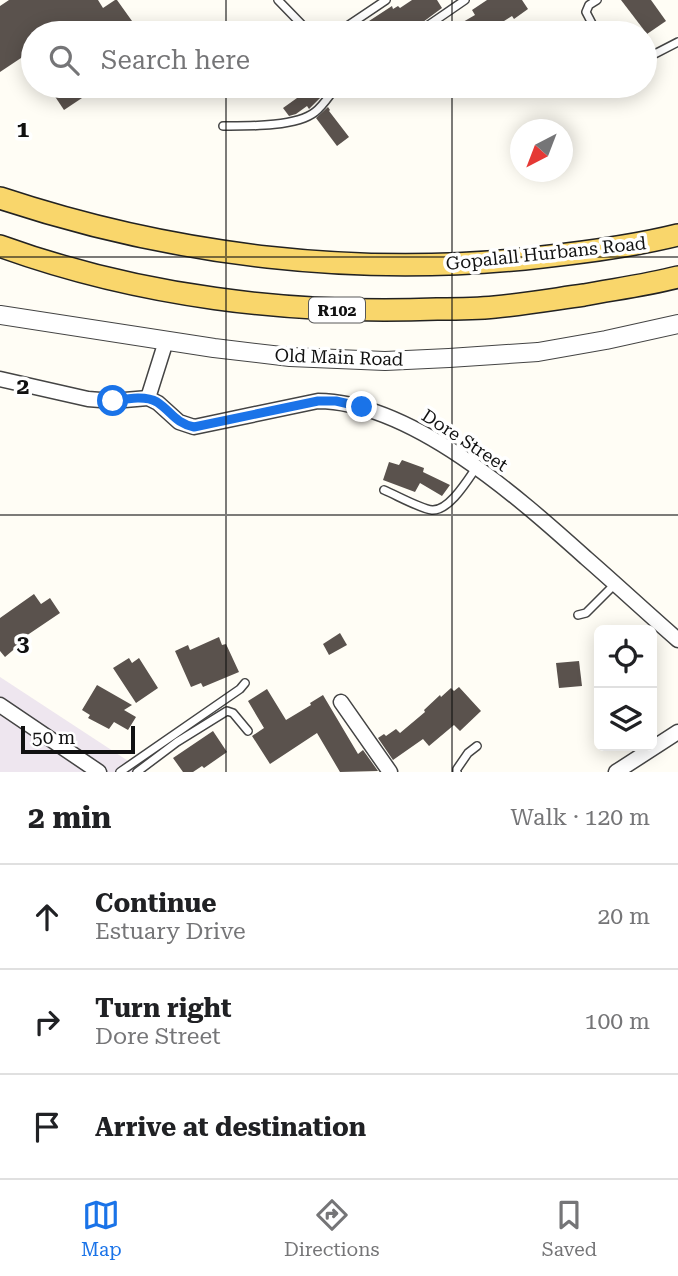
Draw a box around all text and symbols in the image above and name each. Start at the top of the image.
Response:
search box [21,21,657,98]
icon: search [45,41,83,79]
text: Search here [101,45,250,75]
text: 1 [17,116,30,143]
north arrow [510,119,573,182]
street label: Gopalall Hurbans Road [445,232,648,274]
road number: R102 [309,298,365,322]
street label: Old Main Road [274,344,404,370]
text: 2 [17,373,29,400]
route start [97,385,128,416]
route end [346,391,377,422]
street label: Dore Street [418,404,512,476]
map controls [594,625,657,751]
button: locate [594,625,657,688]
text: 3 [17,630,30,657]
button: layers [594,688,657,751]
scale bar [21,723,135,755]
text: 50 m [32,726,75,749]
text: 2 min [28,800,111,835]
text: Walk · 120 m [511,804,650,831]
text: Continue [95,888,217,918]
icon: ahead [28,898,66,936]
text: 20 m [597,903,650,930]
text: Estuary Drive [95,918,246,945]
text: Turn right [95,993,231,1023]
icon: right [28,1003,66,1041]
text: 100 m [585,1008,650,1035]
text: Dore Street [95,1023,221,1050]
icon: arrive [28,1108,66,1146]
text: Arrive at destination [95,1112,366,1142]
tab: Map [81,1196,122,1261]
tab: Directions [284,1196,380,1261]
tab: Saved [542,1196,597,1261]

